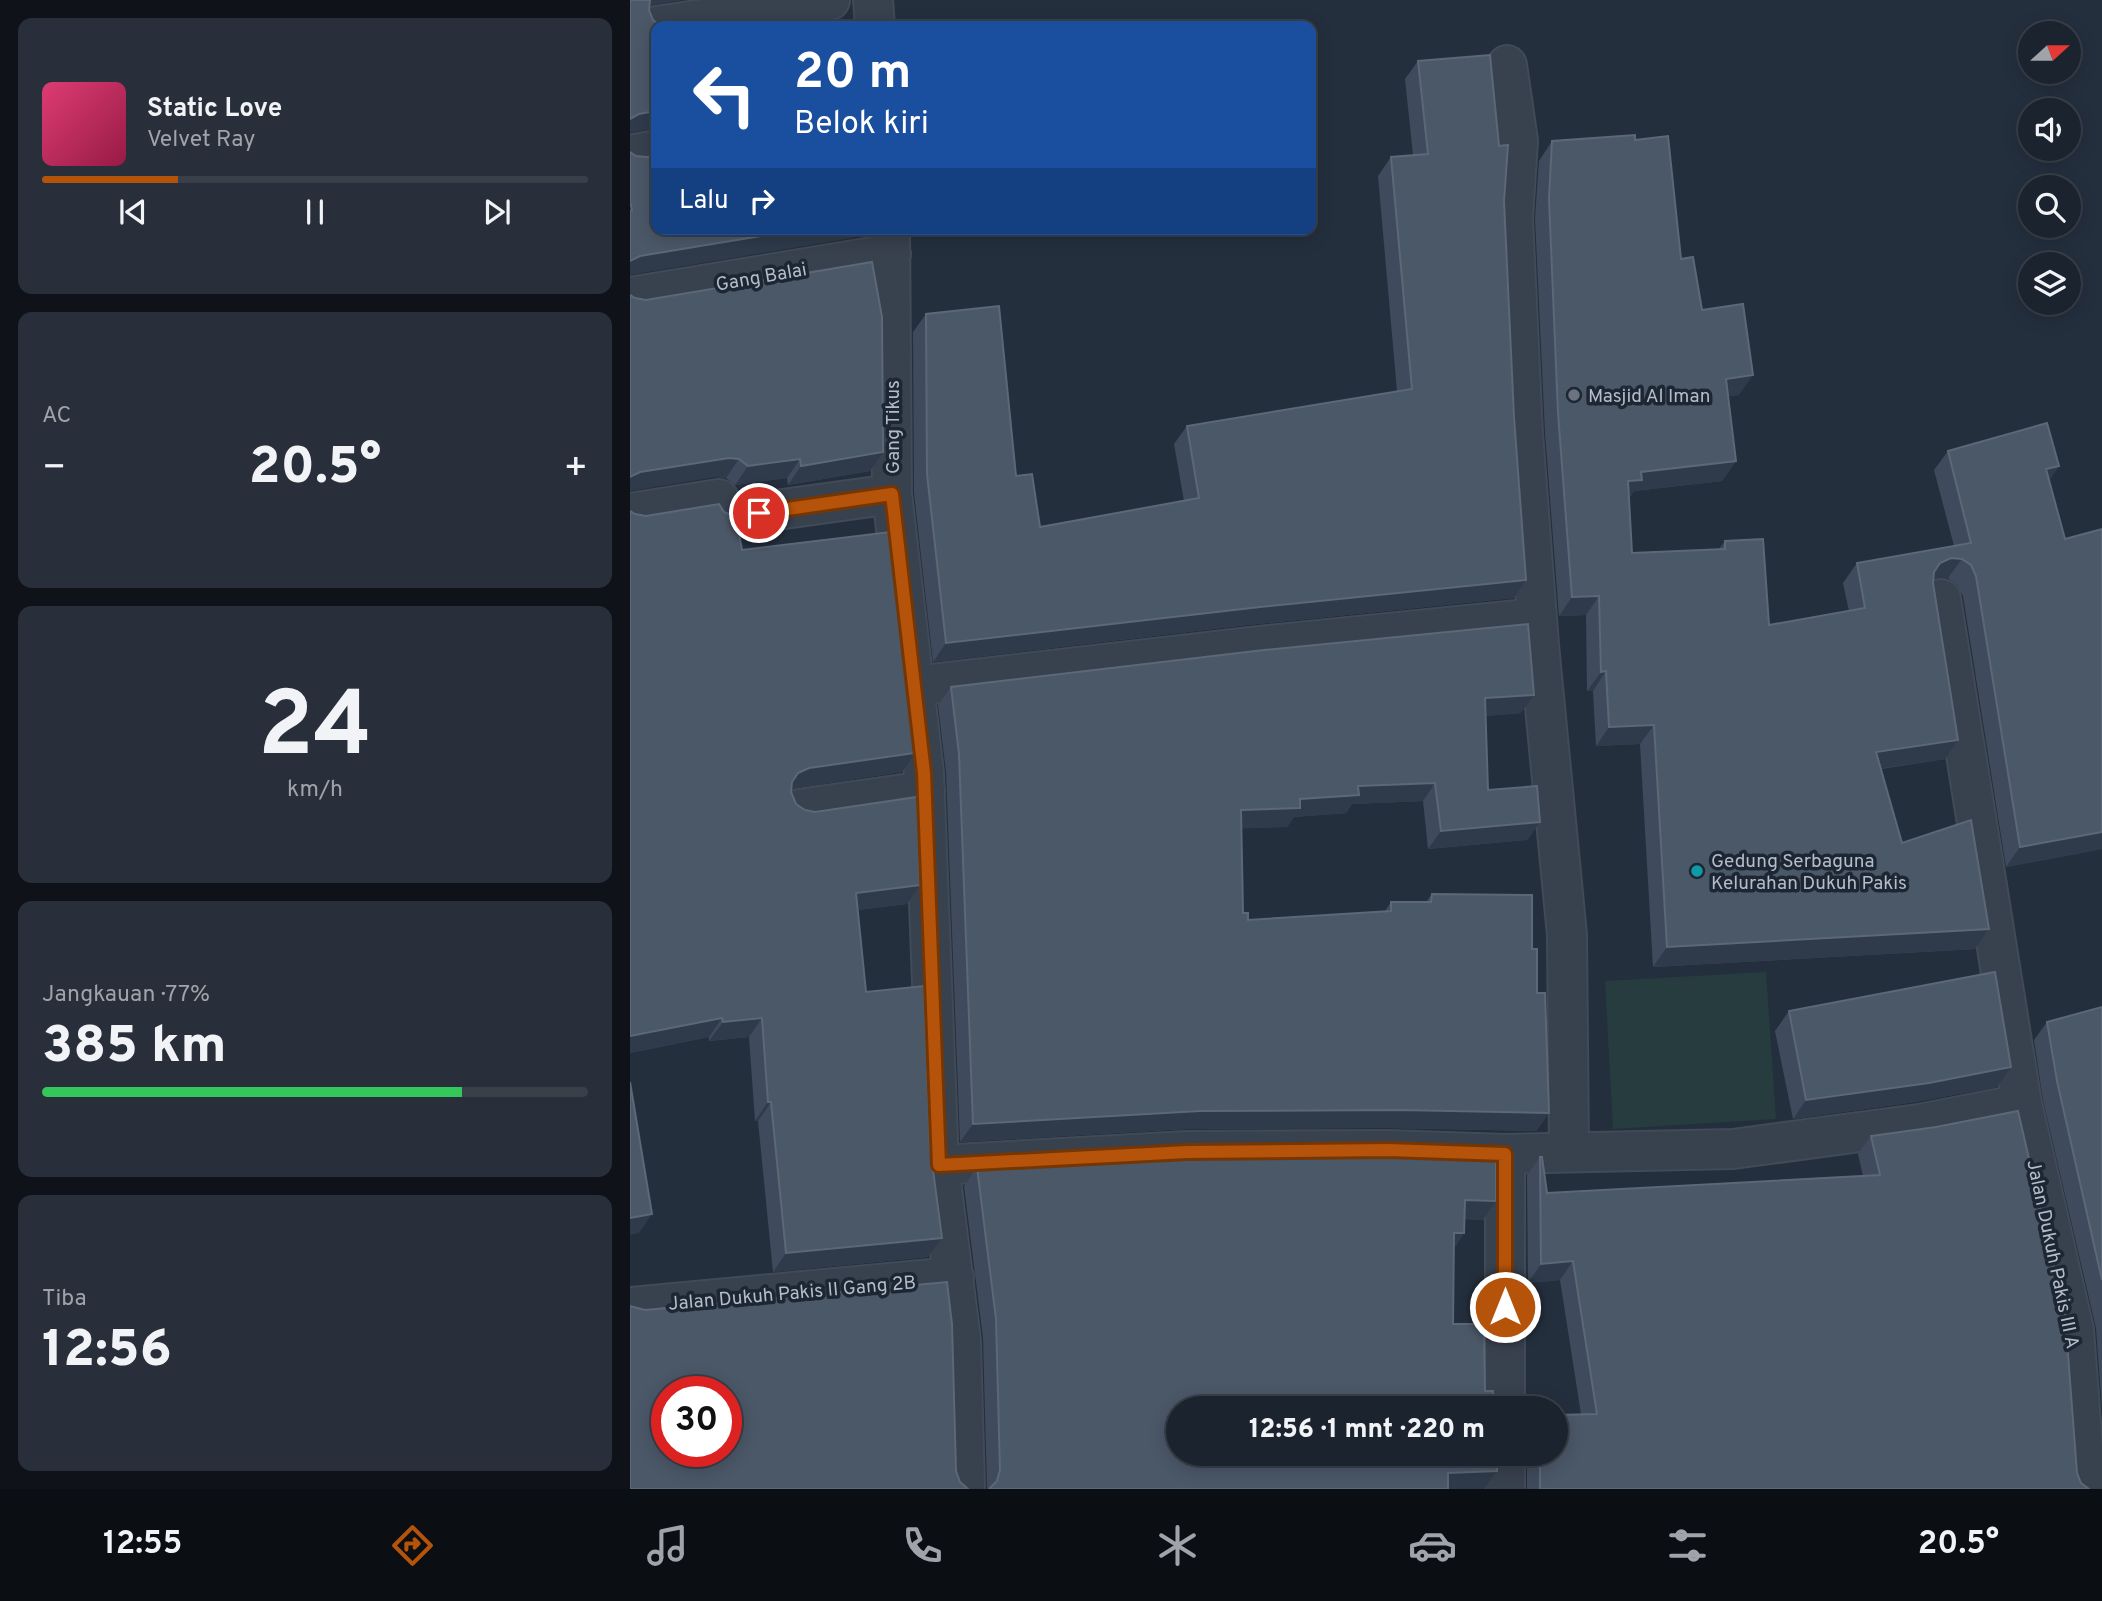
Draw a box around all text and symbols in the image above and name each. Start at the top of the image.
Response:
north arrow [2018,21,2081,84]
map controls [2018,21,2081,315]
text: 20 m [794,44,911,106]
icon: left [679,49,770,140]
text: Static Love [147,93,282,126]
button: sound [2018,98,2081,161]
text: Belok kiri [794,105,929,145]
text: Velvet Ray [147,126,255,155]
button: search [2018,175,2081,238]
icon: right [743,182,781,220]
text: Lalu [679,185,729,218]
icon: previous [114,193,152,231]
icon: pause [296,193,334,231]
icon: next [478,193,516,231]
button: layers [2018,252,2081,315]
street label: Gang Balai [714,258,809,298]
street label: Gang Tikus [882,380,906,474]
place label: Masjid Al Iman [1588,385,1710,409]
marker: Masjid Al Iman [1566,387,1582,403]
text: AC [42,402,71,431]
text: 20.5° [249,436,381,502]
text: − [42,445,67,494]
text: + [563,445,588,494]
pin [729,483,789,543]
icon: arrive [740,494,778,532]
text: 24 [258,673,372,788]
text: km/h [287,776,343,805]
place label: Gedung Serbaguna Kelurahan Dukuh Pakis [1711,850,1907,896]
marker: Gedung Serbaguna Kelurahan Dukuh Pakis [1689,863,1705,879]
text: Jangkauan · 77% [42,981,210,1010]
text: 385 km [42,1015,227,1081]
street label: Jalan Dukuh Pakis III A [2020,1158,2084,1351]
position arrow [1468,1270,1542,1344]
street label: Jalan Dukuh Pakis II Gang 2B [667,1271,917,1317]
text: Tiba [42,1285,87,1314]
text: 12:56 [42,1319,172,1385]
speed limit sign: 30 [651,1376,742,1467]
text: 12:56 · 1 mnt · 220 m [1249,1414,1485,1447]
icon: directions [388,1521,437,1570]
icon: music [643,1521,692,1570]
icon: phone [898,1521,947,1570]
icon: climate [1153,1521,1202,1570]
icon: car [1408,1521,1457,1570]
icon: filters [1663,1521,1712,1570]
text: 12:55 [103,1525,182,1565]
text: 20.5° [1918,1525,1999,1565]

